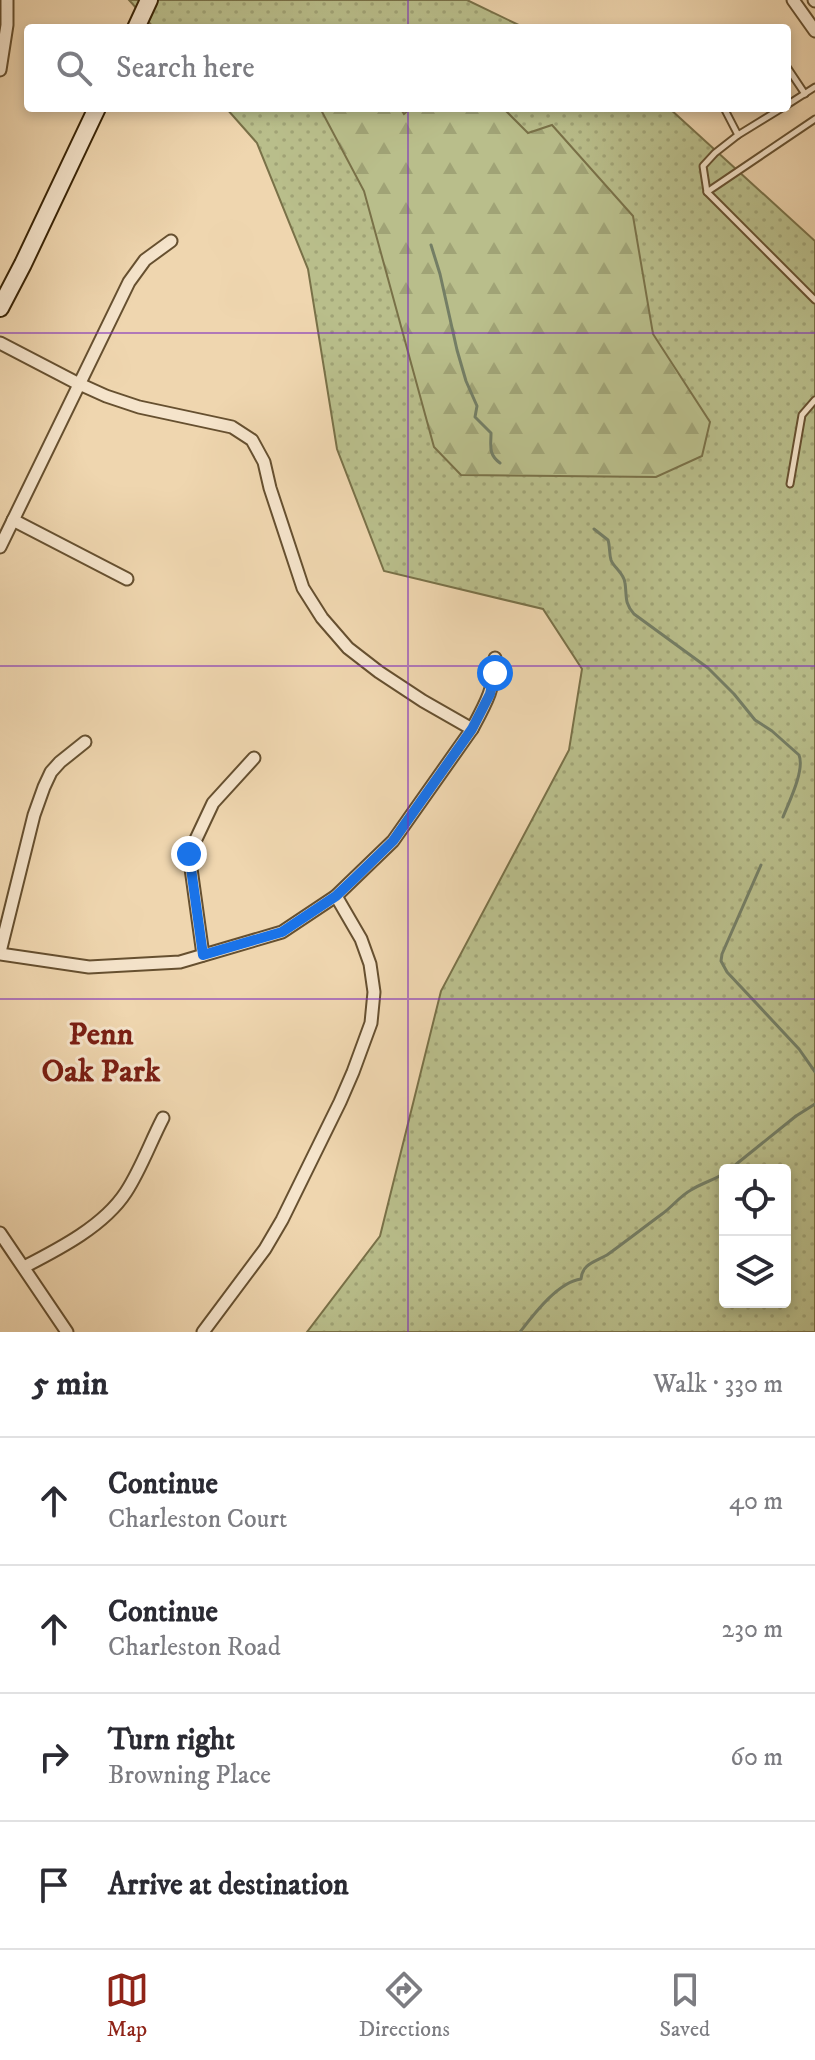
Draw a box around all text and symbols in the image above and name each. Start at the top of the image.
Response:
search box [24,24,791,112]
icon: search [52,46,96,90]
text: Search here [116,50,255,87]
route start [477,655,513,691]
route end [171,836,207,872]
district label: Penn Oak Park [42,1015,162,1092]
map controls [719,1164,791,1308]
button: locate [719,1164,791,1236]
button: layers [719,1236,791,1308]
text: 5 min [32,1363,108,1405]
text: Walk · 330 m [653,1368,783,1401]
text: Continue [108,1466,218,1503]
icon: ahead [32,1479,76,1523]
text: 40 m [729,1485,783,1518]
text: Charleston Court [108,1503,287,1536]
text: Continue [108,1594,218,1631]
icon: ahead [32,1607,76,1651]
text: 230 m [721,1613,783,1646]
text: Charleston Road [108,1631,281,1664]
text: Turn right [108,1722,235,1759]
icon: right [32,1735,76,1779]
text: 60 m [730,1741,783,1774]
text: Browning Place [108,1759,271,1792]
icon: arrive [32,1863,76,1907]
text: Arrive at destination [108,1867,349,1904]
tab: Map [105,1968,149,2043]
tab: Directions [359,1968,450,2043]
tab: Saved [660,1968,710,2043]

